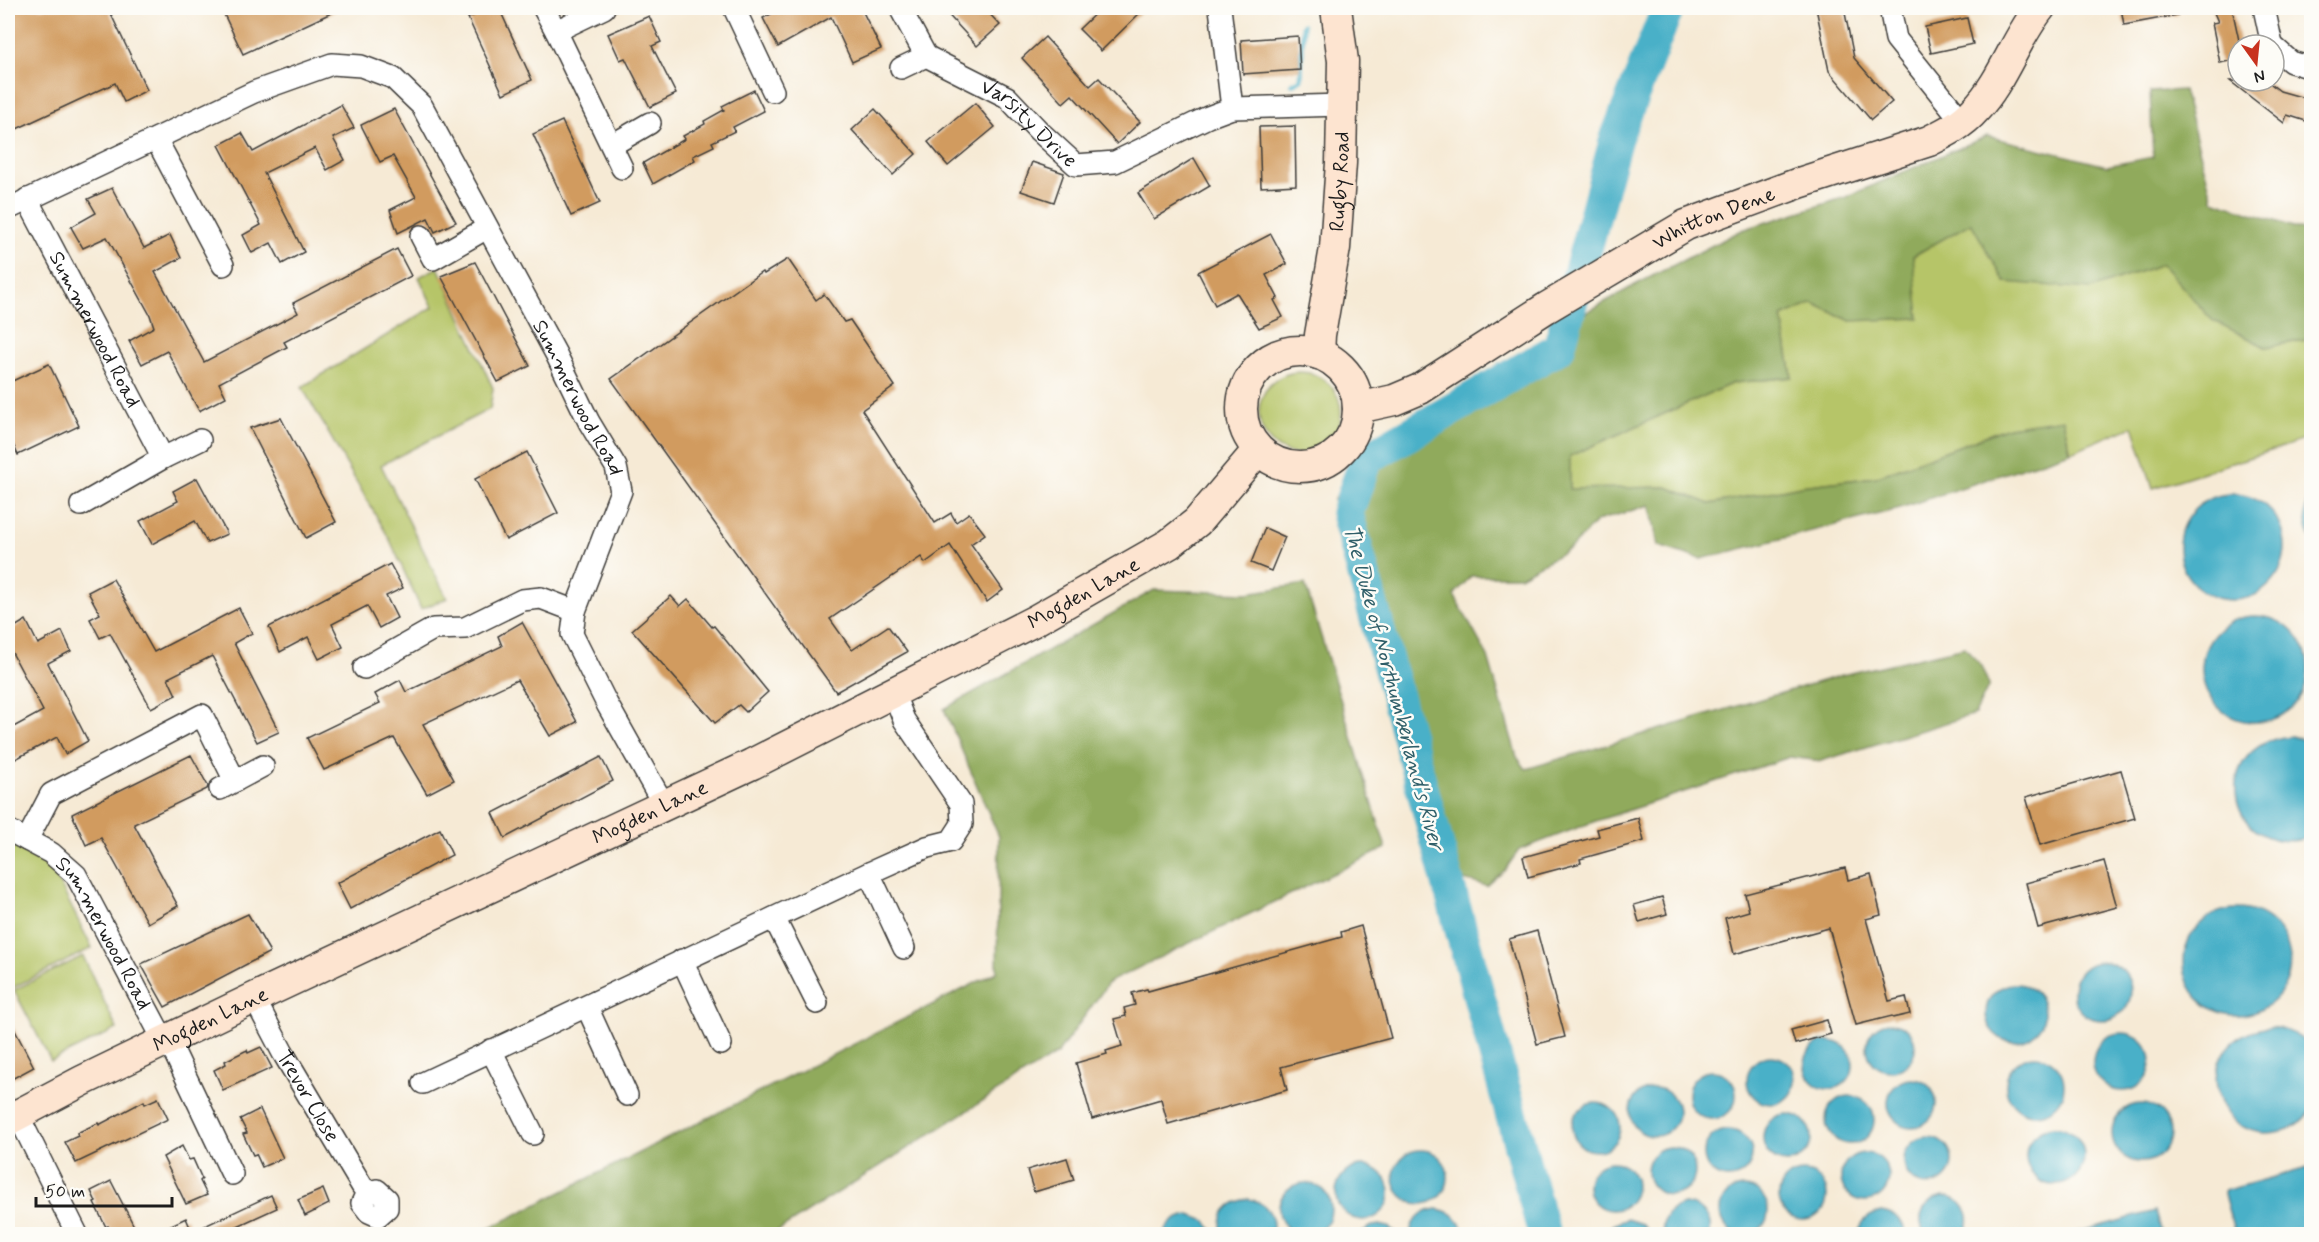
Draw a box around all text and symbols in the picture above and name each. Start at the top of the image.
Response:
north arrow [2226,33,2286,93]
text: N [2252,65,2267,88]
street label: Varsity Drive [976,73,1083,174]
street label: Rugby Road [1323,131,1357,233]
street label: Whitton Dene [1647,180,1780,257]
street label: Summerwood Road [42,247,147,413]
street label: Summerwood Road [525,315,630,478]
water label: The Duke of Northumberland's River [1336,522,1451,856]
street label: Mogden Lane [1023,551,1145,637]
street label: Mogden Lane [588,774,713,852]
street label: Summerwood Road [49,850,158,1015]
street label: Mogden Lane [148,980,273,1060]
street label: Trevor Close [269,1045,346,1147]
scale bar [36,1170,172,1208]
text: 50 m [45,1180,85,1204]

